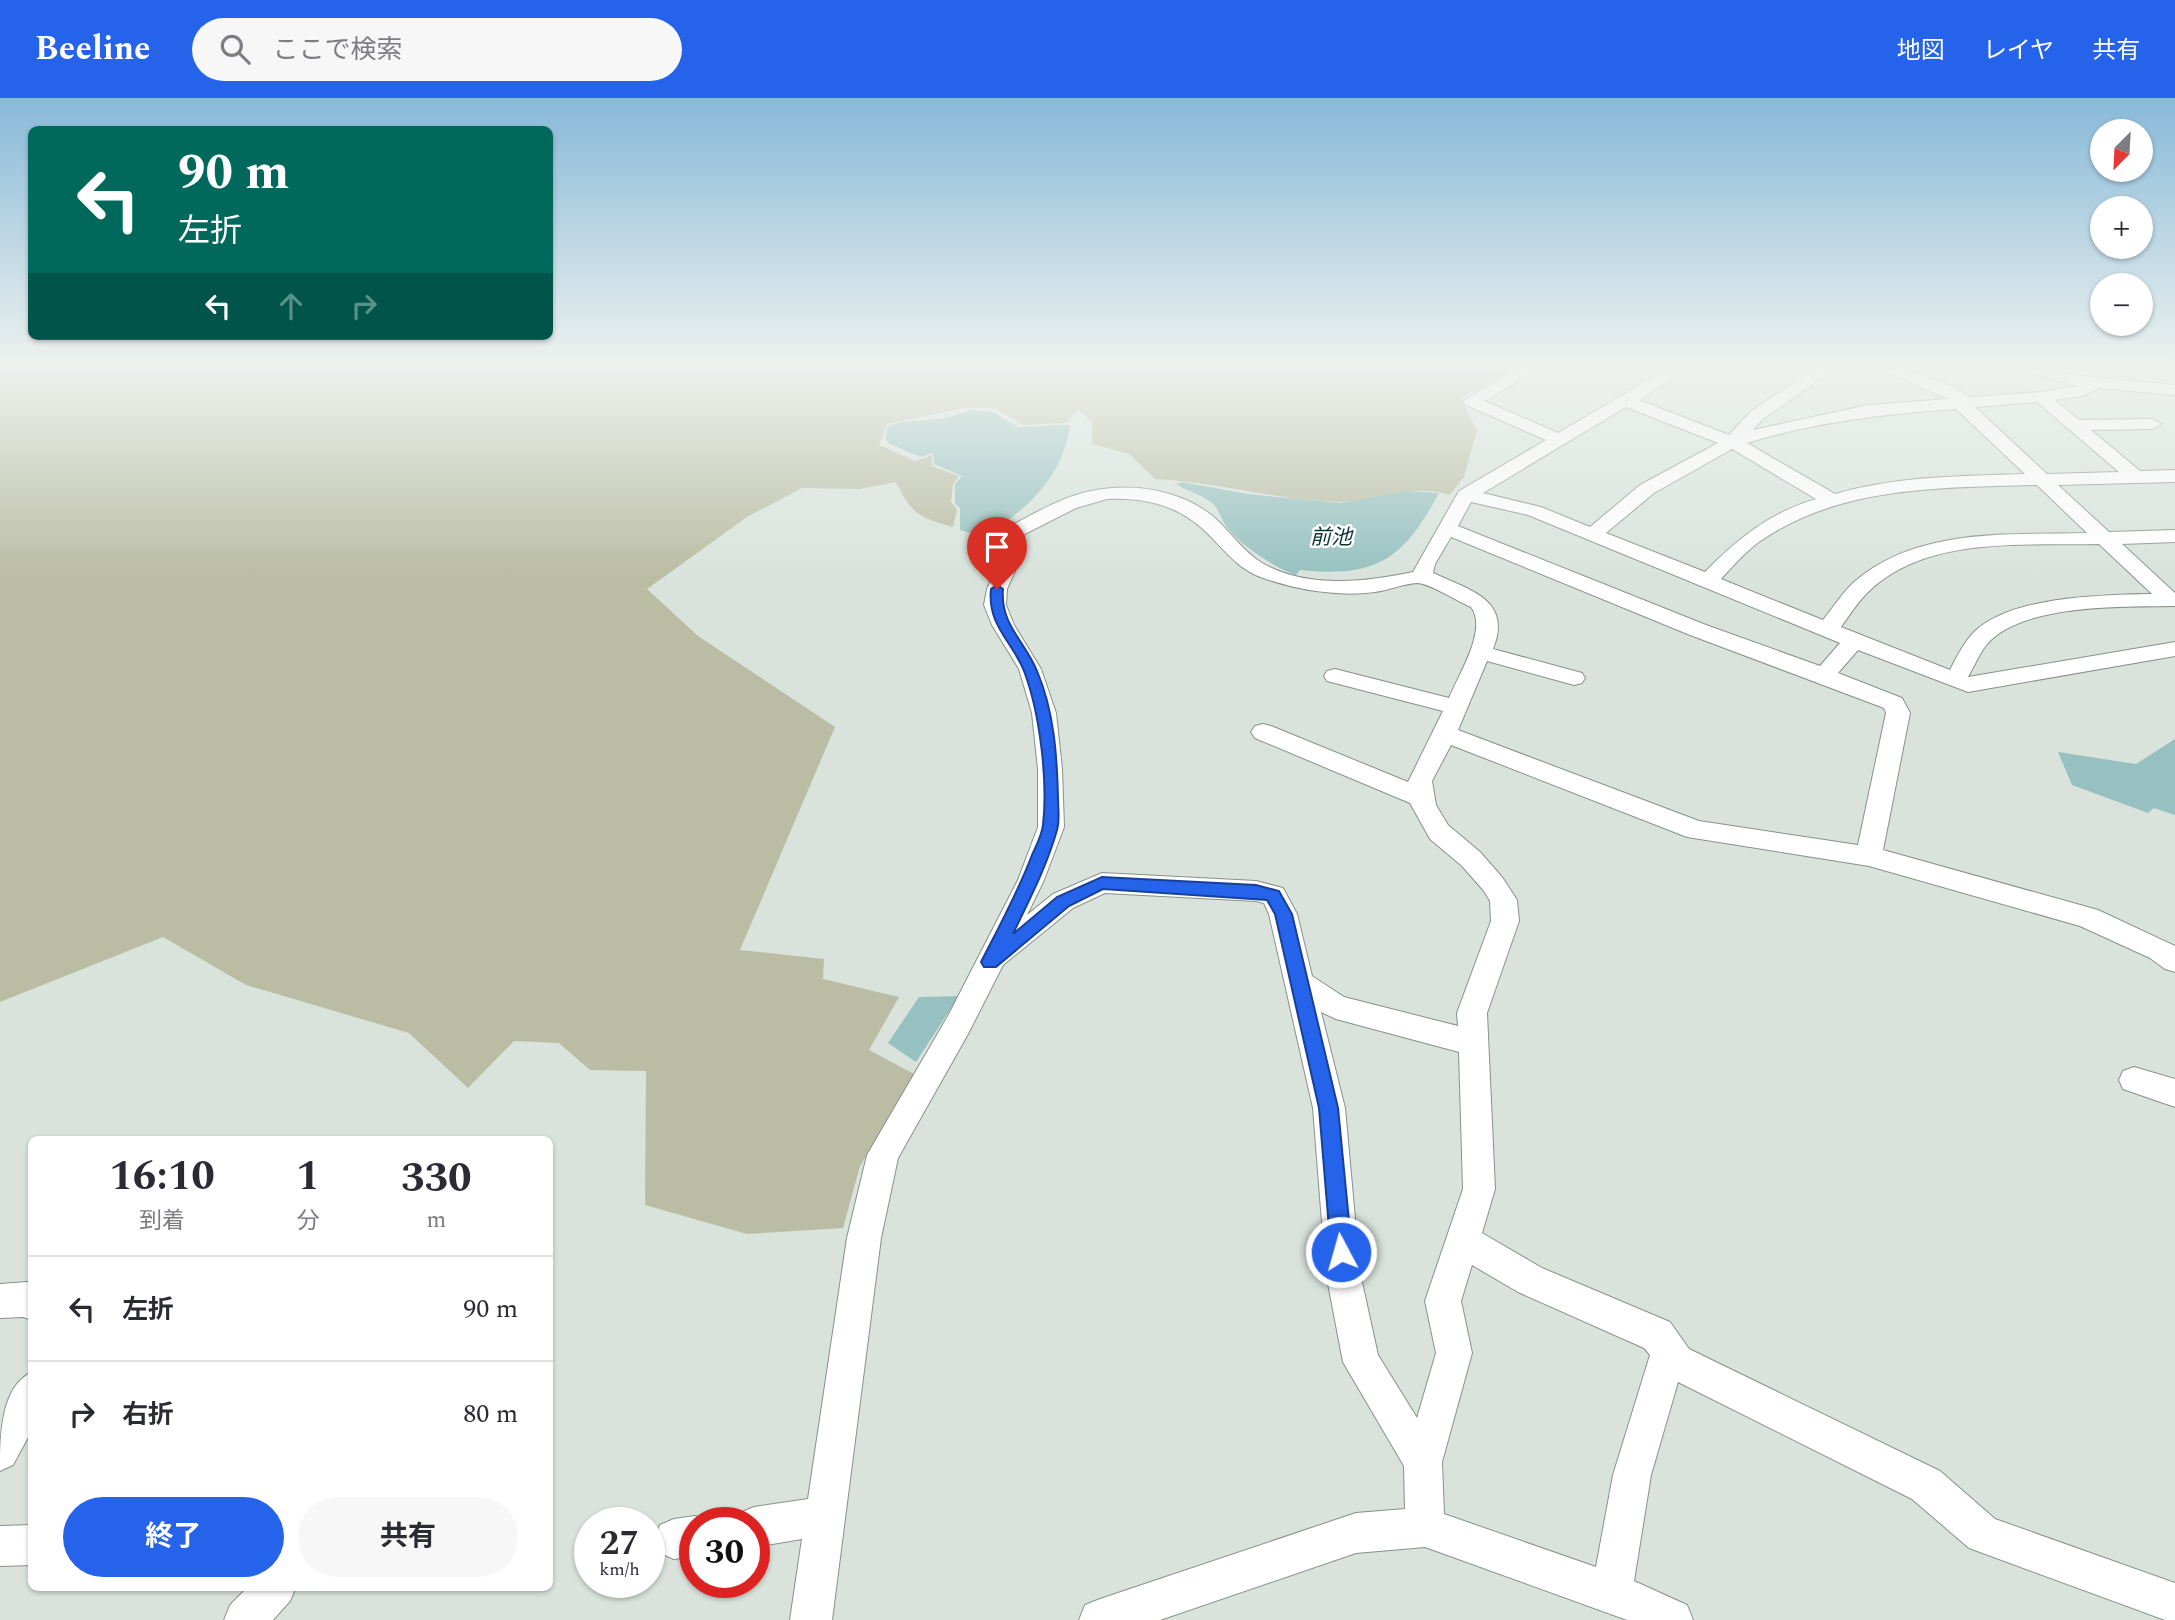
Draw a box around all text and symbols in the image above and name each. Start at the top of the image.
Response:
search box [192,18,682,81]
text: Beeline [35,24,150,74]
icon: search [216,30,254,68]
text: ここで検索 [272,30,402,70]
text: 地図 [1897,33,1945,69]
text: レイヤ [1983,33,2054,69]
text: 共有 [2092,33,2140,69]
north arrow [2090,119,2152,182]
map controls [2090,119,2153,336]
text: 90 m [178,136,289,211]
icon: left [63,154,154,245]
button: + [2090,196,2153,259]
text: 左折 [178,207,242,256]
button: − [2090,273,2153,336]
icon: left [199,287,237,325]
icon: ahead [272,287,310,325]
icon: right [345,287,383,325]
pin [967,517,1027,589]
water label: 前池 [1310,522,1354,554]
icon: arrive [978,528,1016,566]
text: 16:10 [109,1145,215,1208]
text: 1 [296,1145,320,1208]
text: 330 [401,1147,472,1210]
text: m [426,1203,446,1238]
text: 到着 [139,1204,185,1239]
text: 分 [296,1204,319,1239]
position arrow [1304,1215,1378,1289]
text: 90 m [463,1289,518,1329]
icon: left [63,1290,101,1328]
text: 左折 [122,1290,174,1330]
text: 80 m [463,1394,518,1434]
icon: right [63,1395,101,1433]
text: 右折 [122,1395,174,1435]
button: 終了 [63,1497,284,1577]
button: 共有 [298,1497,518,1577]
speed limit sign: 30 [679,1507,770,1598]
text: 27 [600,1517,639,1570]
text: km/h [599,1556,640,1583]

